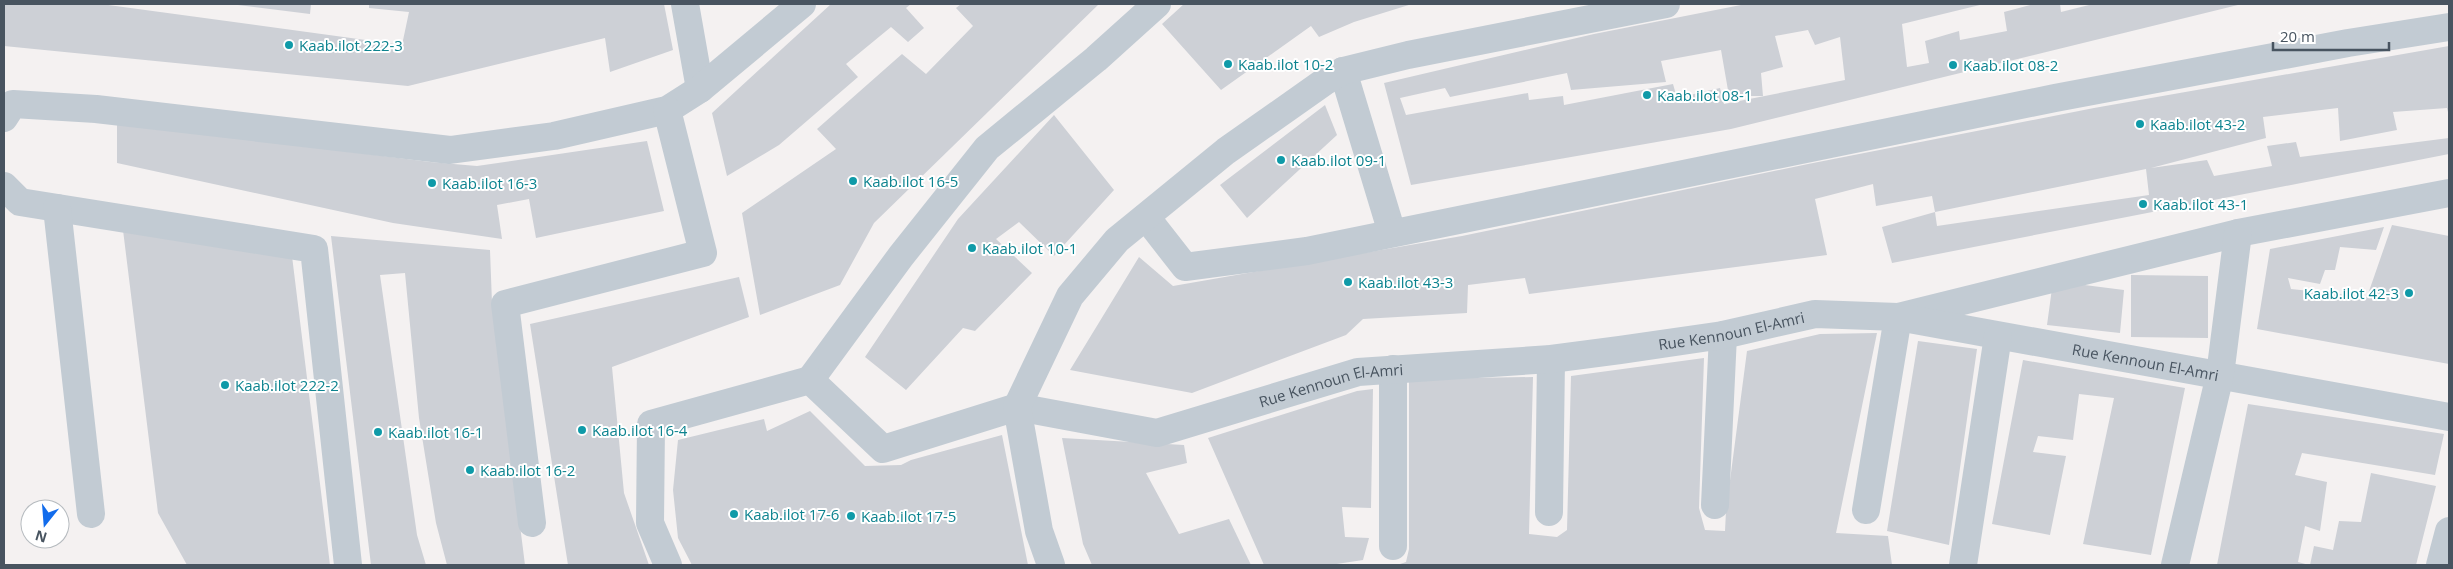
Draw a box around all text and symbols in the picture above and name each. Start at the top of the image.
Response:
scale bar [2273,20,2389,52]
text: 20 m [2280,26,2315,46]
place label: Kaab.ilot 222-3 [299,35,403,55]
marker: Kaab.ilot 222-3 [283,39,295,51]
place label: Kaab.ilot 10-2 [1238,54,1333,74]
place label: Kaab.ilot 08-2 [1963,55,2058,75]
marker: Kaab.ilot 10-2 [1222,58,1234,70]
marker: Kaab.ilot 08-2 [1947,59,1959,71]
place label: Kaab.ilot 08-1 [1657,85,1752,105]
marker: Kaab.ilot 08-1 [1641,89,1653,101]
place label: Kaab.ilot 43-2 [2150,114,2245,134]
marker: Kaab.ilot 43-2 [2134,118,2146,130]
place label: Kaab.ilot 09-1 [1291,150,1386,170]
marker: Kaab.ilot 09-1 [1275,154,1287,166]
place label: Kaab.ilot 16-5 [863,171,958,191]
place label: Kaab.ilot 16-3 [442,173,537,193]
marker: Kaab.ilot 16-5 [847,175,859,187]
marker: Kaab.ilot 16-3 [426,177,438,189]
place label: Kaab.ilot 43-1 [2153,194,2248,214]
marker: Kaab.ilot 43-1 [2137,198,2149,210]
place label: Kaab.ilot 10-1 [982,238,1077,258]
marker: Kaab.ilot 10-1 [966,242,978,254]
place label: Kaab.ilot 43-3 [1358,272,1453,292]
marker: Kaab.ilot 43-3 [1342,276,1354,288]
place label: Kaab.ilot 42-3 [2304,283,2399,303]
marker: Kaab.ilot 42-3 [2403,287,2415,299]
street label: Rue Kennoun El-Amri [1657,307,1806,354]
street label: Rue Kennoun El-Amri [2071,339,2220,385]
street label: Rue Kennoun El-Amri [1256,359,1404,412]
place label: Kaab.ilot 222-2 [235,375,339,395]
marker: Kaab.ilot 222-2 [219,379,231,391]
place label: Kaab.ilot 16-4 [592,420,688,440]
place label: Kaab.ilot 16-1 [388,422,483,442]
marker: Kaab.ilot 16-4 [576,424,588,436]
marker: Kaab.ilot 16-1 [372,426,384,438]
place label: Kaab.ilot 16-2 [480,460,575,480]
marker: Kaab.ilot 16-2 [464,464,476,476]
north arrow [20,499,70,549]
place label: Kaab.ilot 17-6 [744,504,839,524]
place label: Kaab.ilot 17-5 [861,506,956,526]
marker: Kaab.ilot 17-6 [728,508,740,520]
marker: Kaab.ilot 17-5 [845,510,857,522]
text: N [33,526,49,548]

